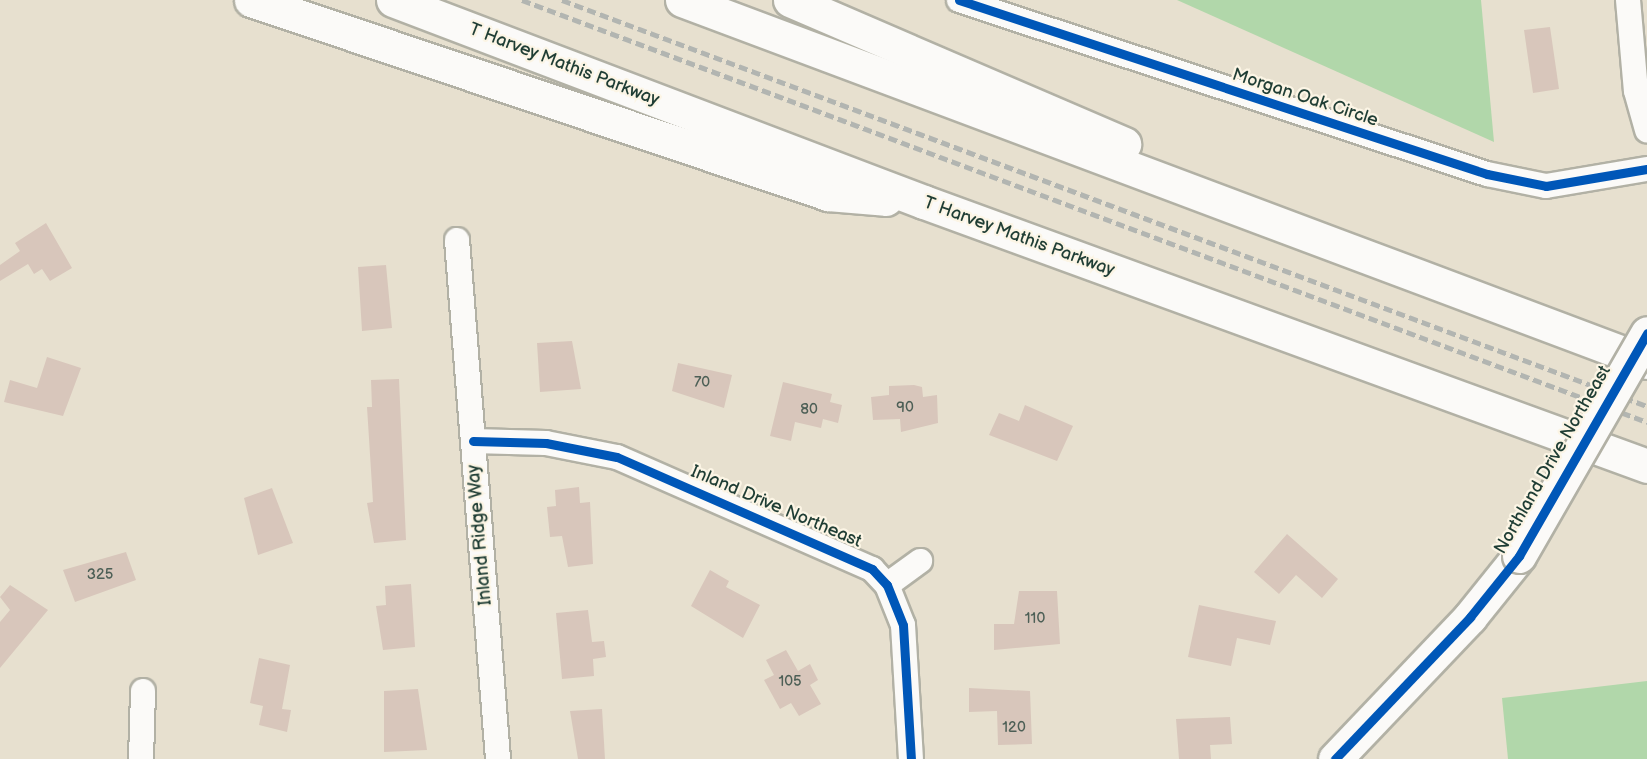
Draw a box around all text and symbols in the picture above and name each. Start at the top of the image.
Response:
street label: T Harvey Mathis Parkway [465,19,663,111]
street label: Morgan Oak Circle [1229,64,1381,132]
street label: T Harvey Mathis Parkway [920,192,1118,282]
street label: Northland Drive Northeast [1490,362,1616,558]
house number: 70 [694,374,710,392]
house number: 90 [896,399,914,417]
house number: 80 [800,401,818,419]
street label: Inland Drive Northeast [687,461,865,553]
street label: Inland Ridge Way [463,463,497,607]
house number: 325 [87,566,113,584]
house number: 110 [1025,610,1045,628]
house number: 105 [778,673,802,691]
house number: 120 [1002,719,1026,737]

